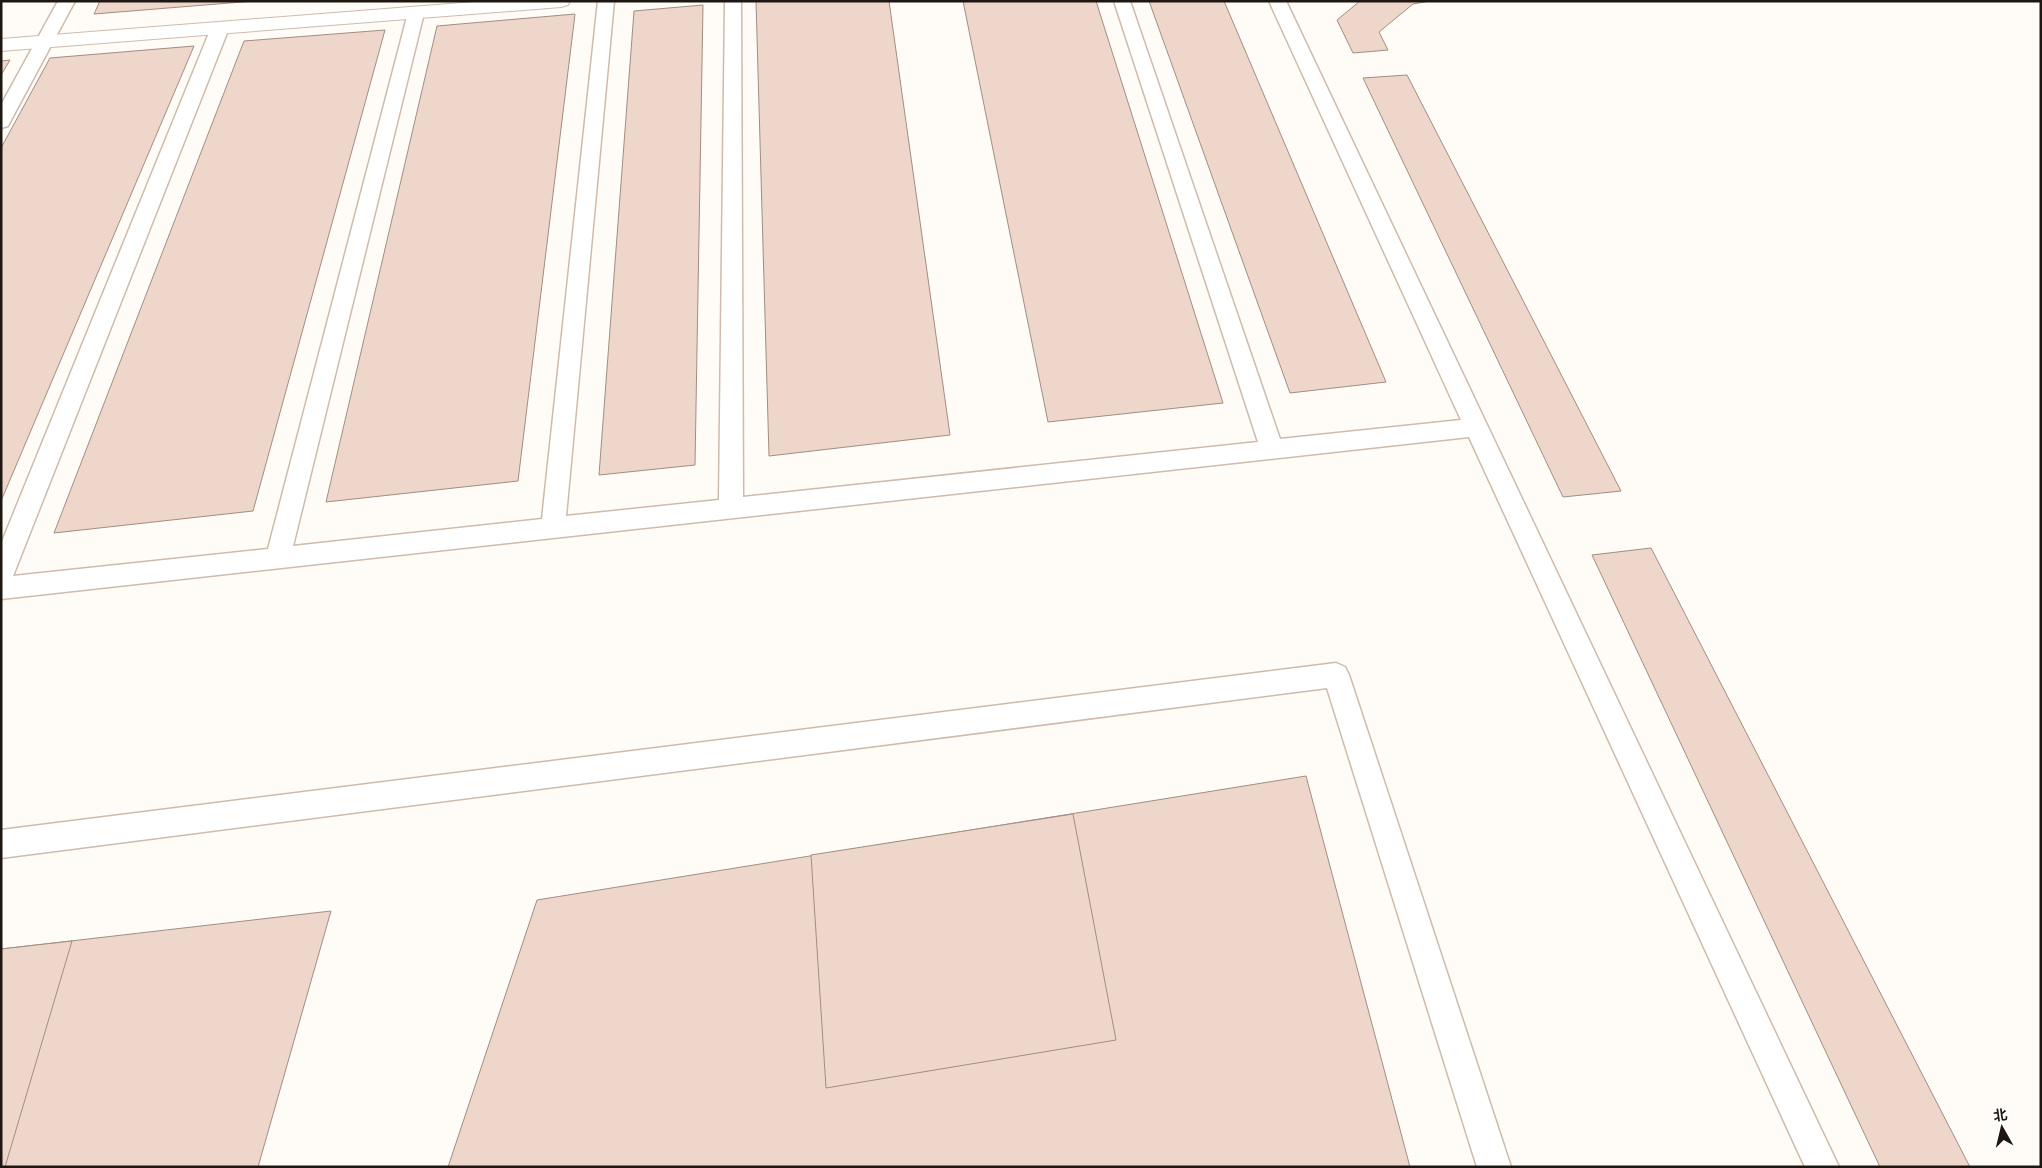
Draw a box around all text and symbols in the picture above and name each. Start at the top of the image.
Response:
north arrow [1977,1103,2027,1153]
text: 北 [1992,1105,2008,1125]

